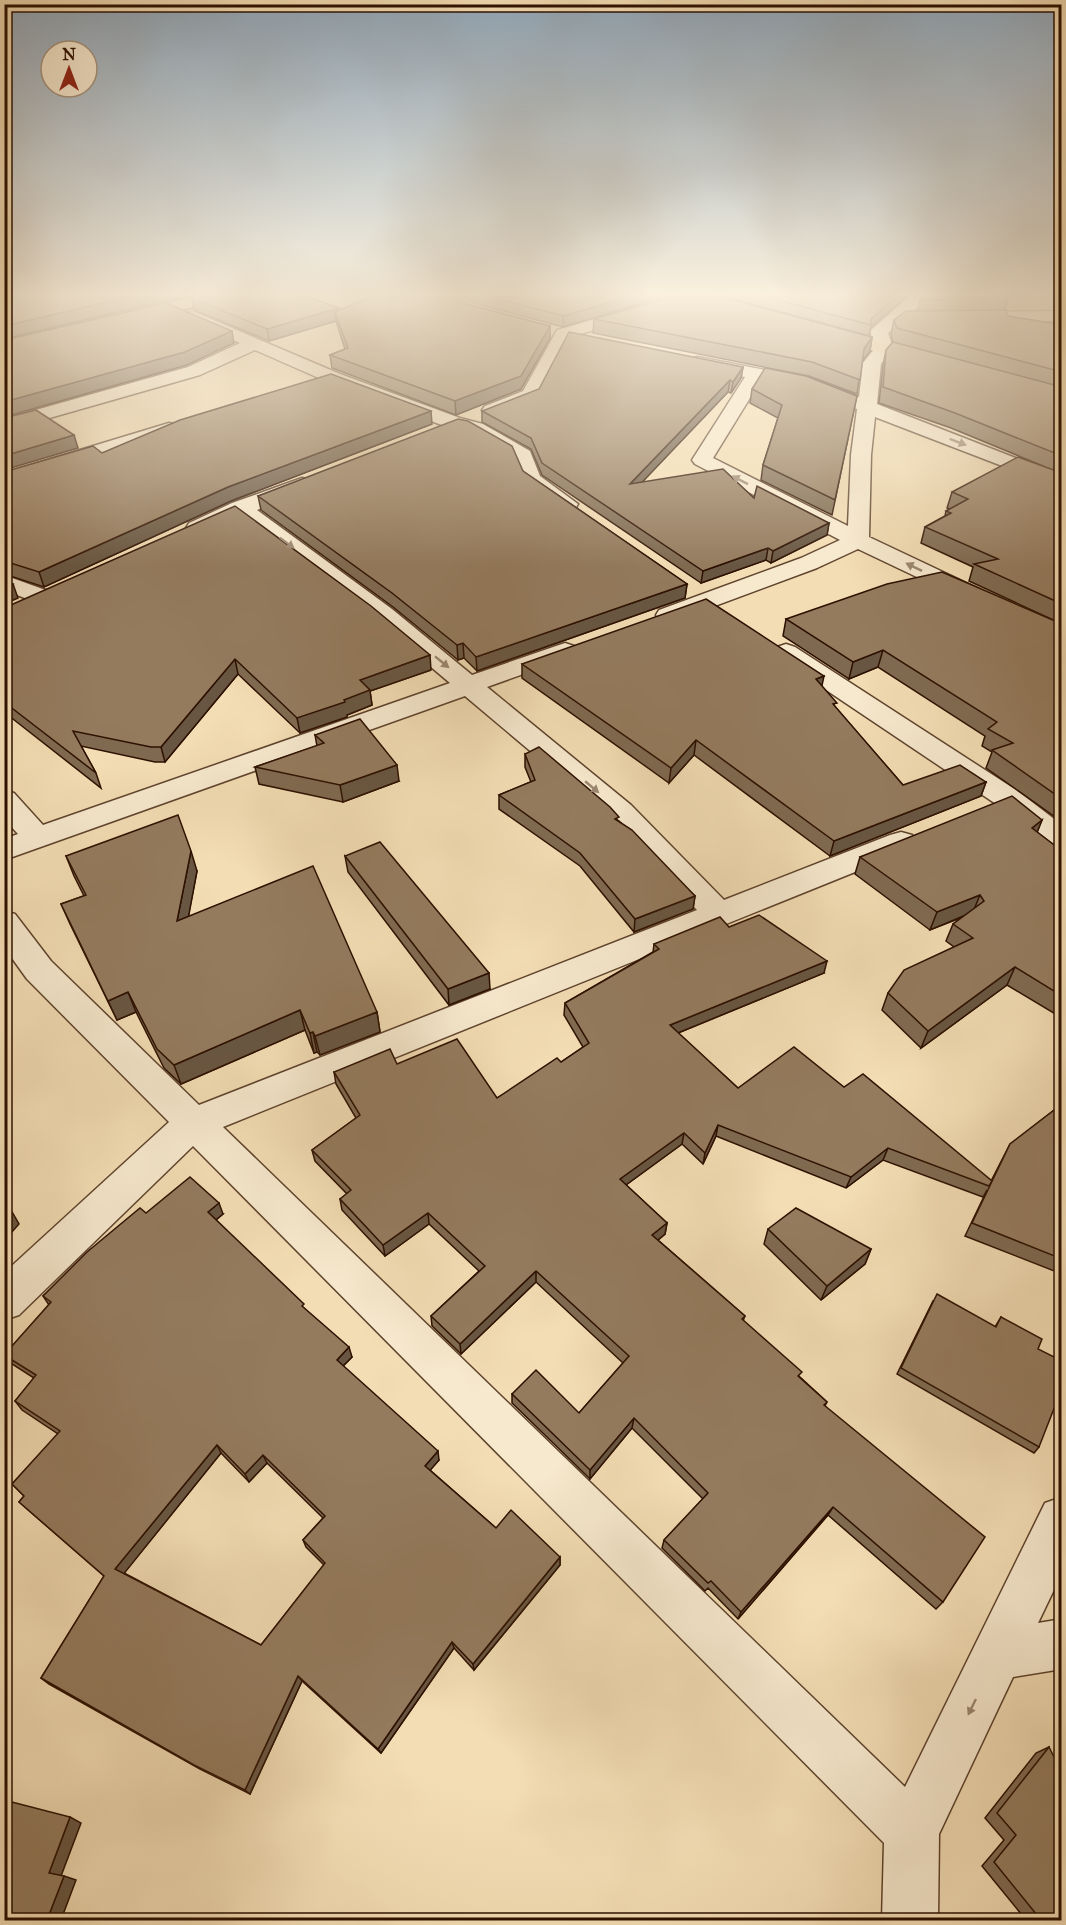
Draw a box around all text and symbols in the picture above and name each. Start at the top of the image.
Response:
north arrow [39,39,99,99]
text: N [62,45,76,64]
one-way arrow [949,438,967,447]
one-way arrow [731,475,748,485]
one-way arrow [280,537,295,549]
one-way arrow [905,562,923,572]
one-way arrow [434,655,450,668]
one-way arrow [584,780,599,793]
one-way arrow [968,1698,977,1715]

